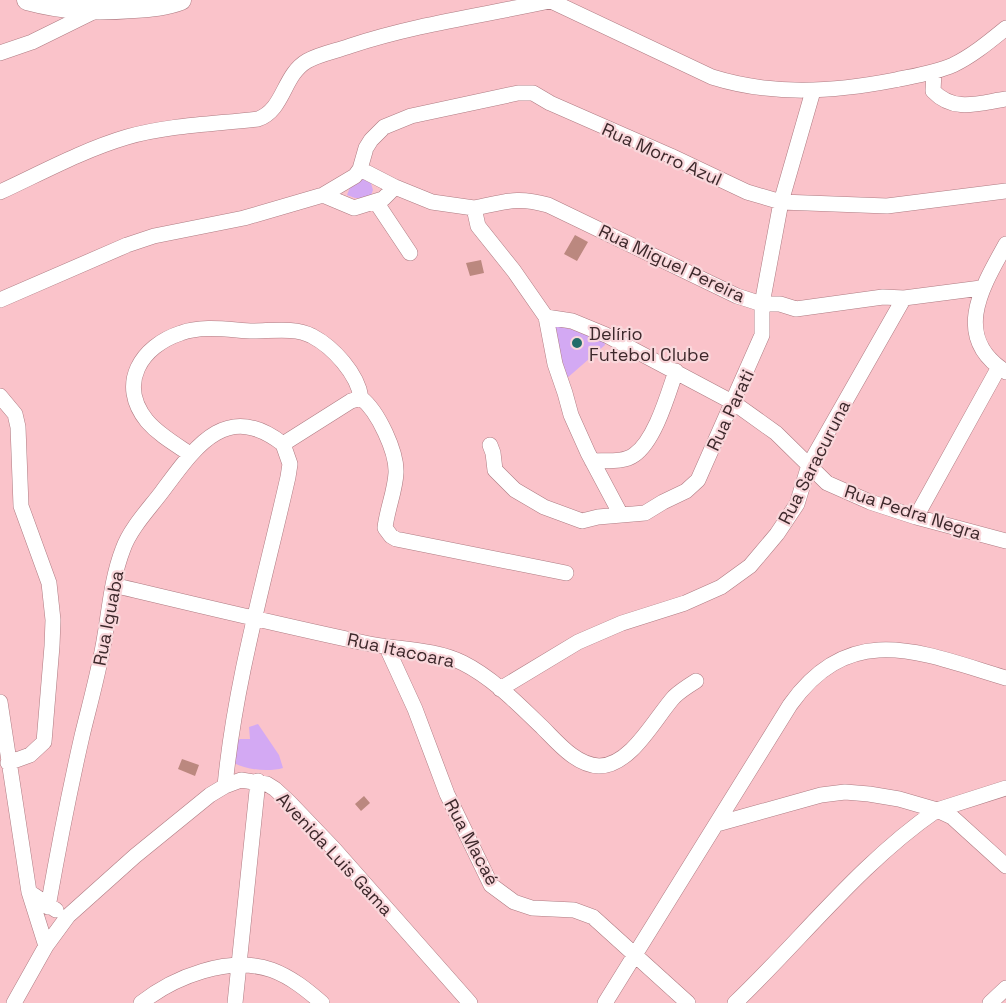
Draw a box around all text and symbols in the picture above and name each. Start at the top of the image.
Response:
street label: Rua Morro Azul [598,117,726,191]
street label: Rua Miguel Pereira [595,219,749,307]
place label: Delírio Futebol Clube [589,322,709,366]
marker: Delírio Futebol Clube [570,336,584,350]
street label: Rua Parati [701,366,759,454]
street label: Rua Saracuruna [773,396,855,528]
street label: Rua Pedra Negra [842,479,984,545]
street label: Rua Iguaba [87,568,129,668]
street label: Rua Itacoara [345,627,457,673]
street label: Avenida Luis Gama [272,788,398,920]
street label: Rua Macaé [440,795,504,889]

